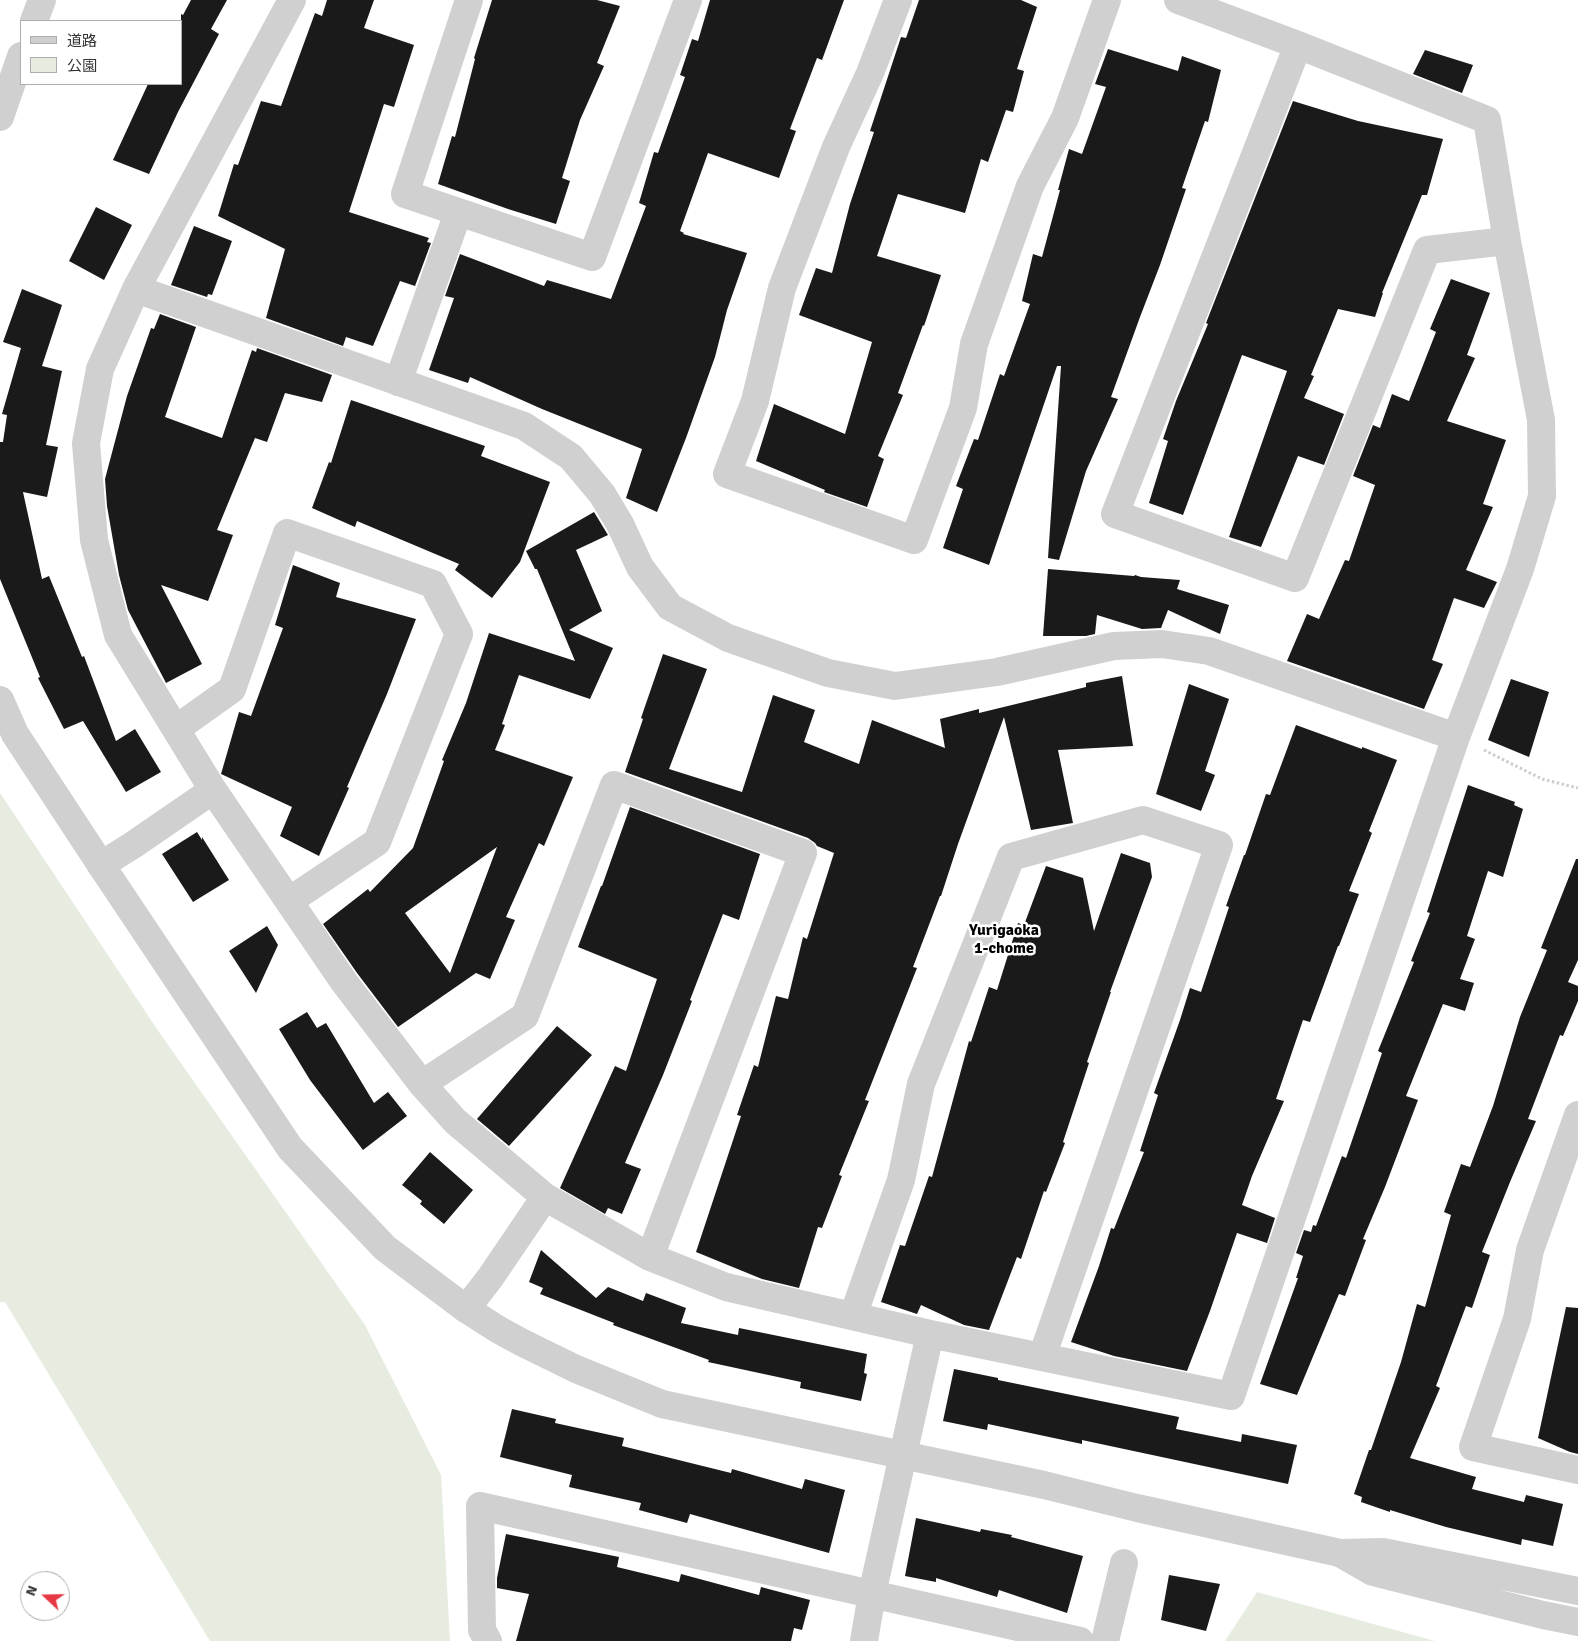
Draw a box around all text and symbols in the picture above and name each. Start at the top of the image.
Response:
legend [20,20,182,85]
text: 道路 [67,32,97,50]
text: 公園 [67,57,97,75]
district label: Yurigaoka 1-chome [969,921,1039,959]
north arrow [20,1571,70,1621]
text: N [22,1583,41,1598]

